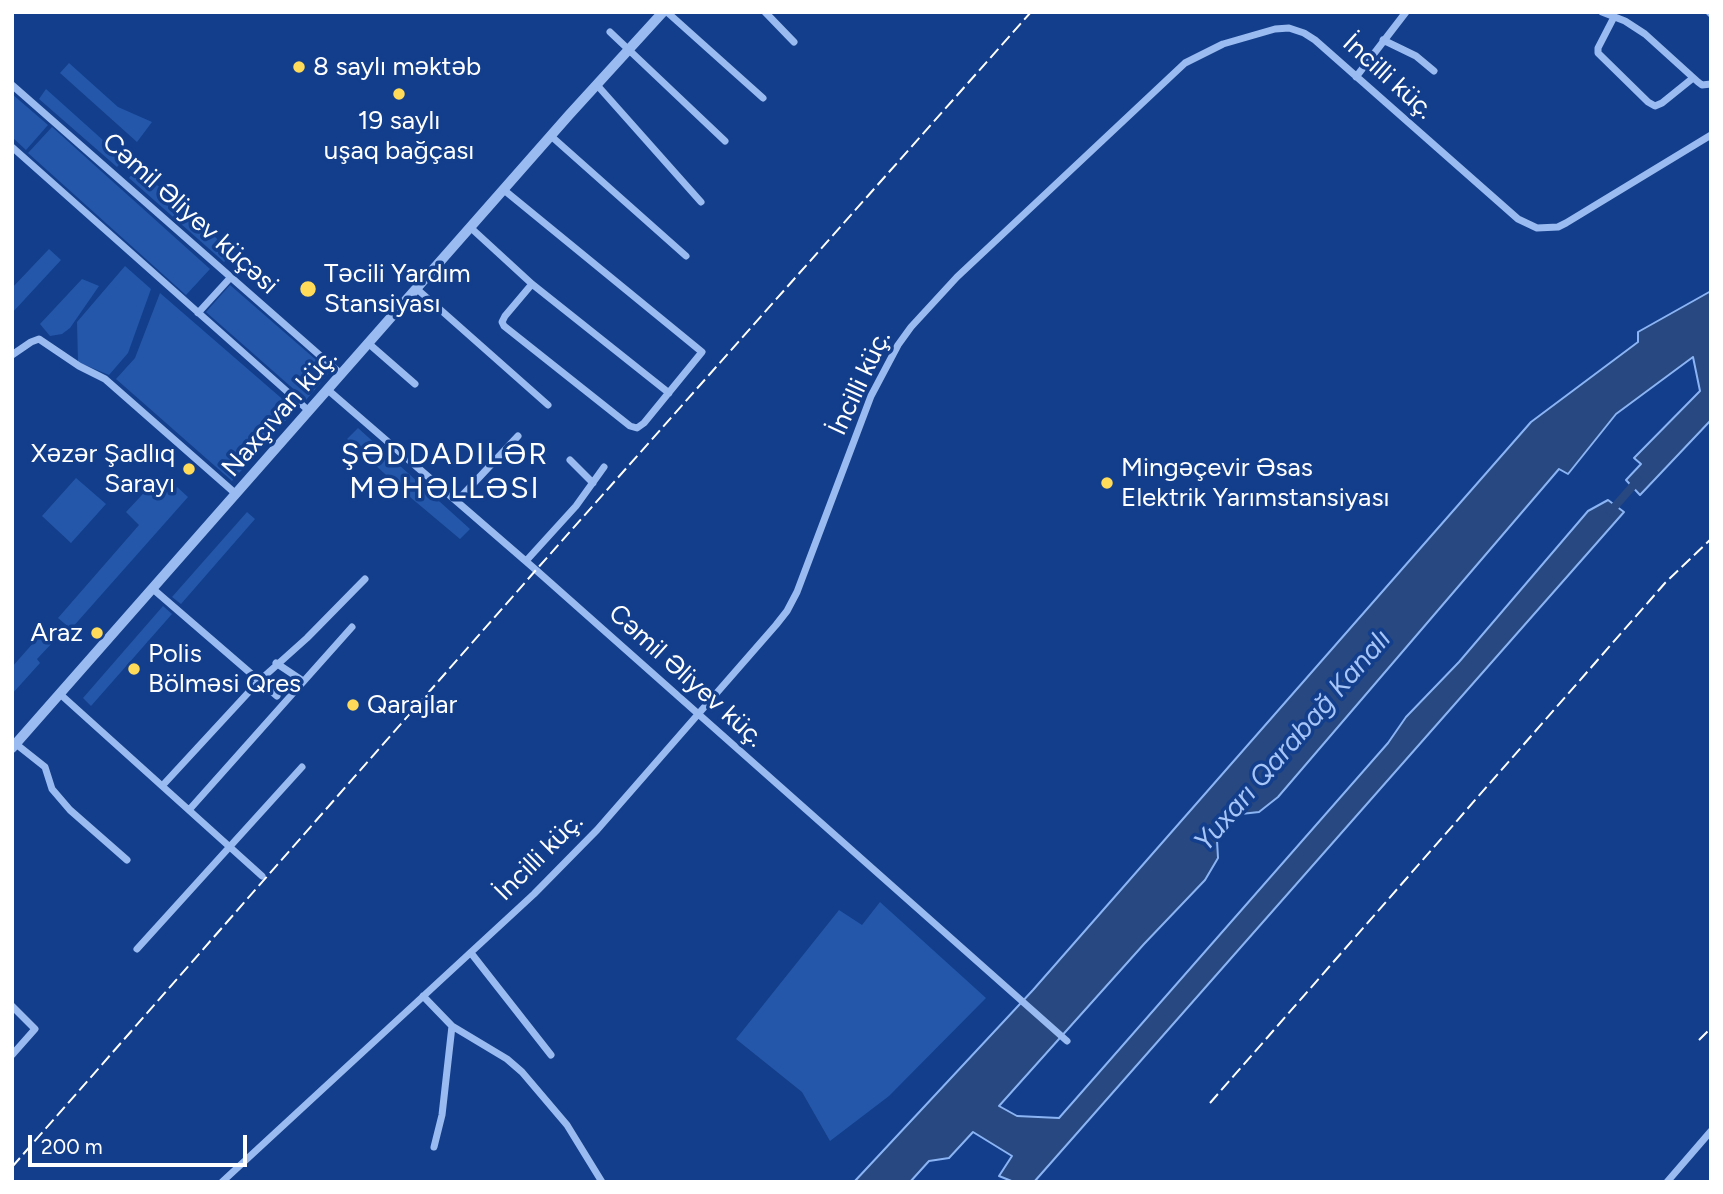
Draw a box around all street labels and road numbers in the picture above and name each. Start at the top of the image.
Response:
street label: İncilli küç. [1336,28,1440,126]
street label: Cəmil Əliyev küçəsi [96,127,284,301]
street label: İncilli küç. [822,326,898,440]
street label: Naxçıvan küç. [216,343,344,483]
street label: Cəmil Əliyev küç. [602,598,770,754]
street label: İncilli küç. [488,806,590,908]

